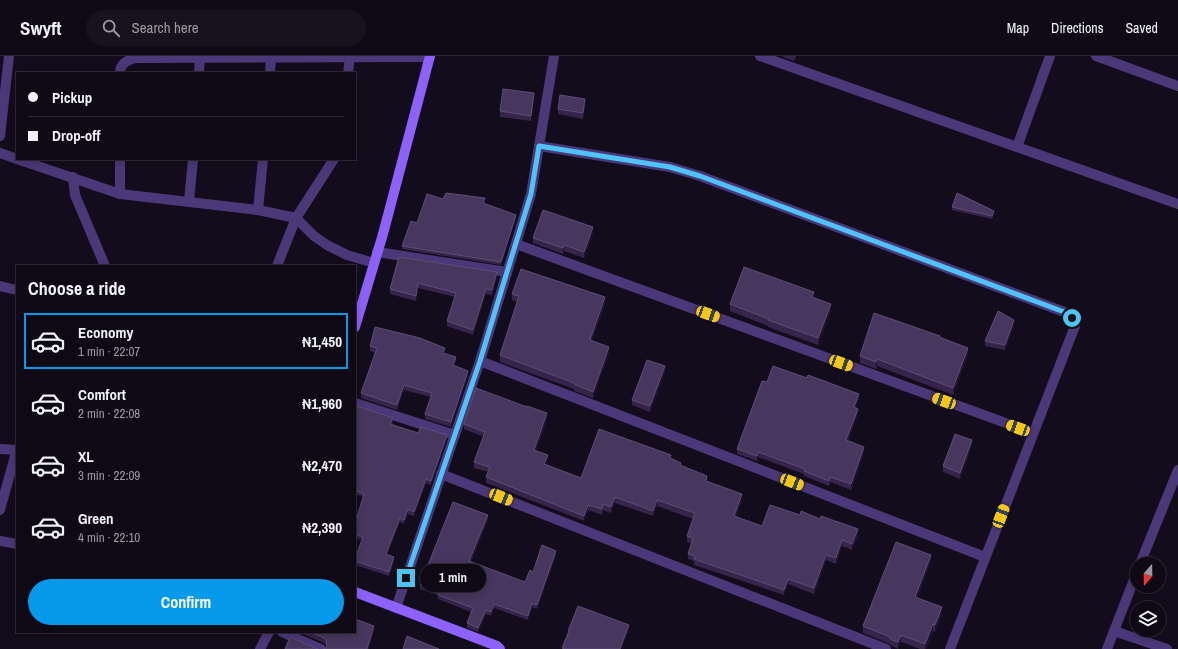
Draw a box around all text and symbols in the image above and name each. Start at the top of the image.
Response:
search box [86,10,366,46]
text: Swyft [20,15,62,41]
icon: search [100,17,122,39]
text: Search here [132,17,199,38]
text: Map [1007,19,1029,37]
text: Directions [1051,19,1103,37]
text: Saved [1125,19,1158,37]
text: Pickup [52,87,92,108]
text: Drop-off [52,125,101,146]
text: Choose a ride [28,276,126,301]
car [695,304,721,324]
route start [1063,309,1081,327]
text: Economy [78,322,133,343]
icon: car [30,323,66,359]
text: ₦1,450 [302,331,342,352]
text: 1 min · 22:07 [78,343,140,360]
car [828,353,854,373]
text: Comfort [78,384,126,405]
icon: car [30,385,66,421]
car [931,391,957,411]
text: ₦1,960 [302,393,342,414]
text: 2 min · 22:08 [78,405,140,422]
car [1005,418,1031,438]
text: XL [78,446,94,467]
icon: car [30,447,66,483]
text: ₦2,470 [302,455,342,476]
text: 3 min · 22:09 [78,467,140,484]
car [779,472,805,492]
car [488,487,514,507]
car [991,503,1011,529]
text: Green [78,508,114,529]
icon: car [30,509,66,545]
text: ₦2,390 [302,517,342,538]
text: 4 min · 22:10 [78,529,140,546]
north arrow [1130,557,1166,593]
map controls [1130,557,1166,637]
callout: 1 min [420,564,486,592]
route end [397,569,415,587]
text: 1 min [439,569,467,586]
button: Confirm [28,579,344,625]
button: layers [1130,601,1166,637]

